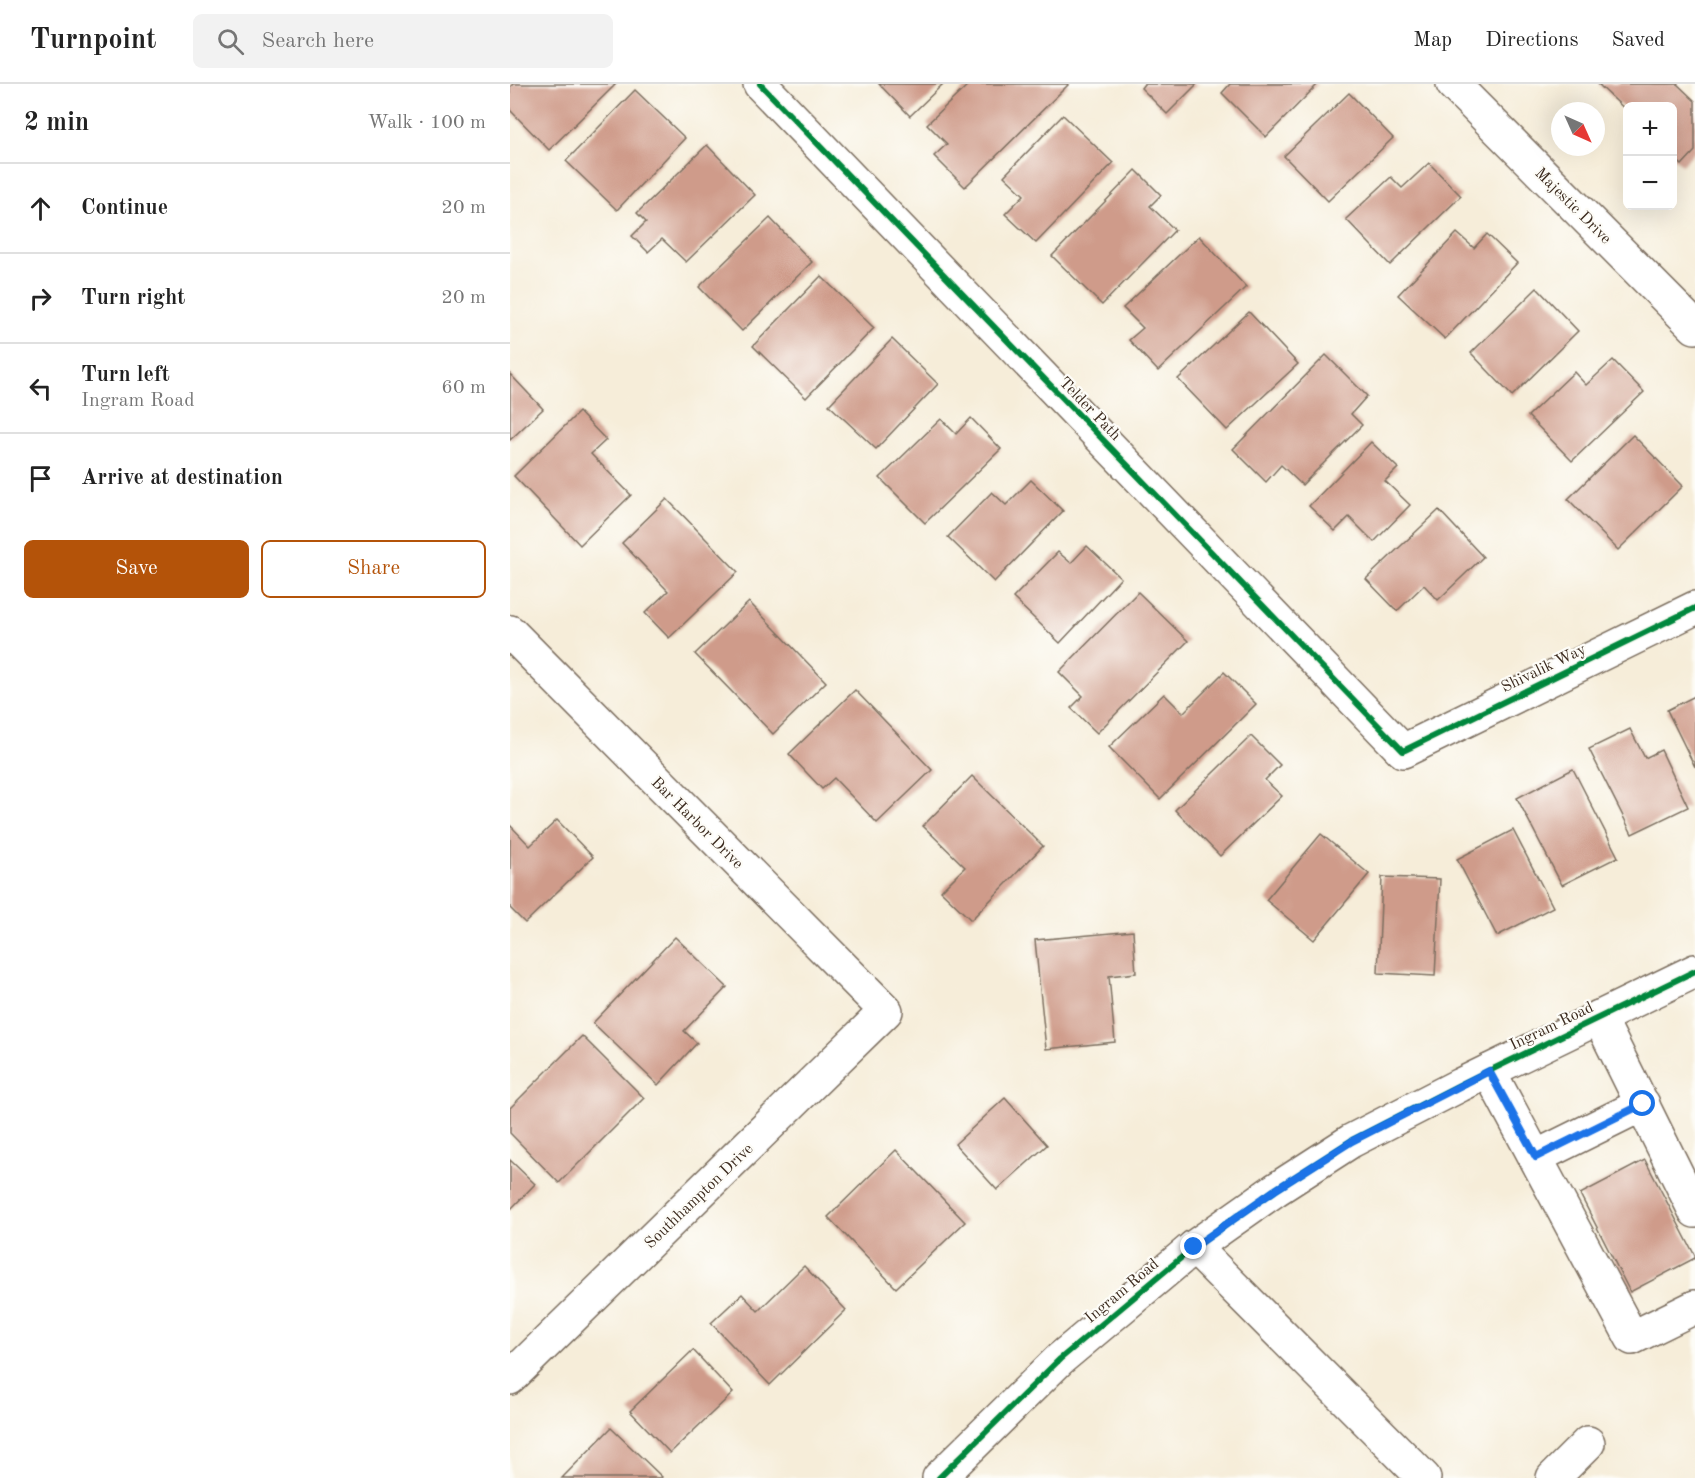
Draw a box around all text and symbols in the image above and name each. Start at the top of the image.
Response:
search box [193,14,613,68]
icon: search [214,25,247,58]
text: Turnpoint [30,27,157,55]
text: Search here [262,30,374,52]
text: Map [1413,30,1452,51]
text: Directions [1485,30,1579,51]
text: Saved [1612,30,1665,51]
north arrow [1551,102,1605,156]
map controls [1623,102,1677,210]
button: + [1623,102,1677,156]
text: 2 min [24,110,89,136]
text: Walk · 100 m [367,113,486,133]
button: − [1623,156,1677,210]
street label: Majestic Drive [1531,165,1614,248]
icon: ahead [24,192,57,225]
text: Continue [81,197,168,219]
text: 20 m [441,198,486,218]
icon: right [24,282,57,315]
text: Turn right [81,287,185,309]
text: 20 m [441,288,486,308]
text: Turn left [81,364,170,386]
icon: left [24,372,57,405]
street label: Telder Path [1056,375,1124,444]
text: 60 m [441,378,486,398]
text: Ingram Road [81,391,195,411]
icon: arrive [24,462,57,495]
text: Arrive at destination [81,467,283,489]
button: Save [24,540,249,598]
button: Share [261,540,486,598]
street label: Shivalik Way [1499,641,1589,696]
street label: Bar Harbor Drive [648,774,746,872]
street label: Ingram Road [1508,1000,1596,1054]
route start [1629,1090,1655,1116]
street label: Southhampton Drive [642,1141,757,1252]
route end [1180,1233,1206,1259]
street label: Ingram Road [1082,1256,1162,1327]

